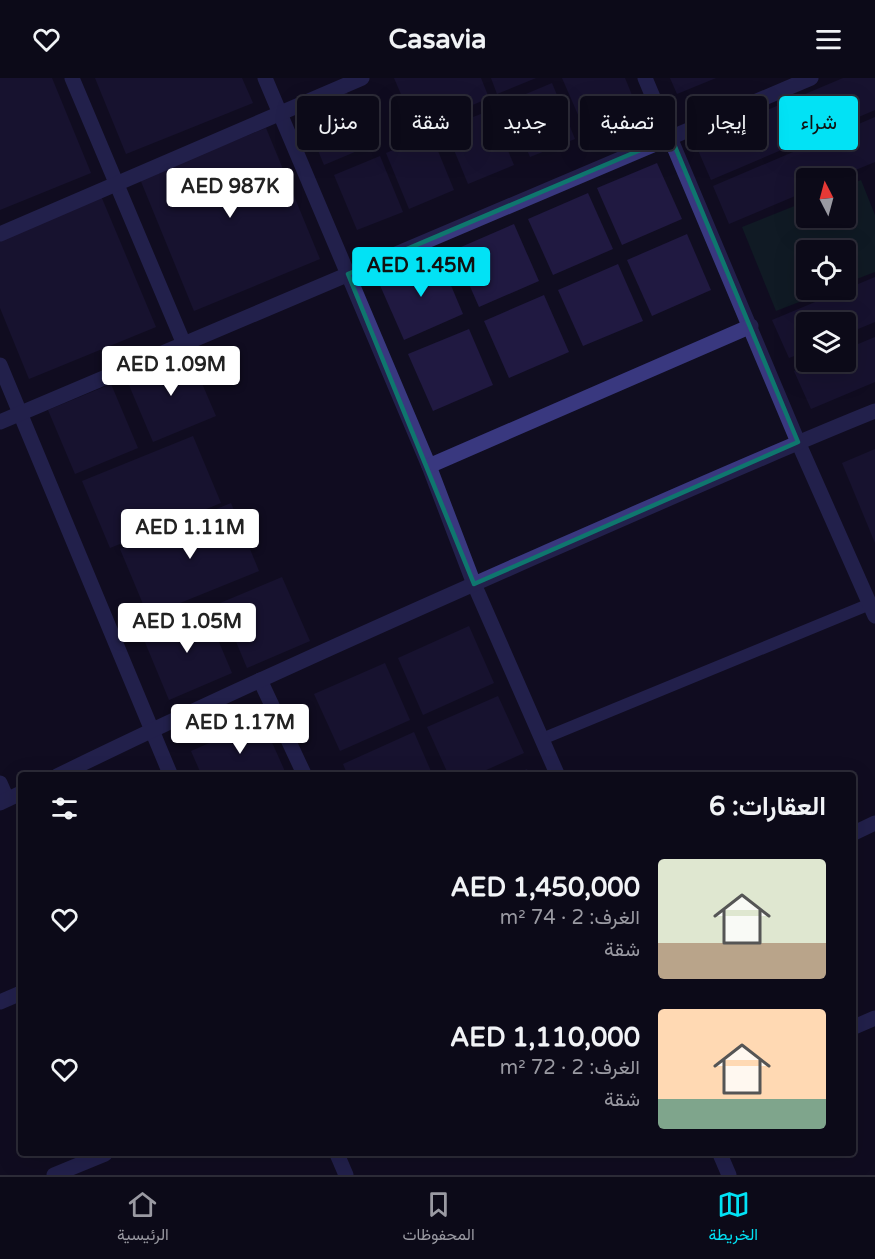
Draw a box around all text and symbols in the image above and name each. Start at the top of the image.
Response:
icon: heart [30,23,63,56]
text: Casavia [388,23,487,56]
icon: menu [812,23,845,56]
chip: منزل [297,96,379,150]
chip: شقة [391,96,471,150]
chip: جديد [483,96,568,150]
chip: تصفية [580,96,675,150]
chip: إيجار [687,96,767,150]
chip: شراء [779,96,858,150]
pin: AED 987K [168,168,292,219]
north arrow [796,168,856,228]
map controls [796,168,856,372]
text: AED 987K [181,175,279,199]
button: locate [796,240,856,300]
pin: AED 1.45M [352,247,490,298]
text: AED 1.45M [366,254,476,278]
button: layers [796,312,856,372]
pin: AED 1.09M [102,346,240,397]
text: AED 1.09M [116,353,226,377]
pin: AED 1.11M [121,509,259,560]
text: AED 1.11M [135,516,245,540]
pin: AED 1.05M [118,603,256,654]
text: AED 1.05M [132,610,242,634]
pin: AED 1.17M [171,704,309,755]
text: AED 1.17M [185,711,295,735]
text: العقارات: 6 [709,791,826,822]
icon: filters [48,792,81,825]
text: AED 1,450,000 [450,872,640,903]
icon: home [706,883,778,955]
icon: heart [48,903,81,936]
text: الغرف: 2 · 74 m² [500,906,640,930]
text: شقة [604,938,640,962]
text: AED 1,110,000 [450,1022,640,1053]
icon: home [706,1033,778,1105]
icon: heart [48,1053,81,1086]
text: الغرف: 2 · 72 m² [500,1056,640,1080]
text: شقة [604,1088,640,1112]
tab: الرئيسية [117,1188,169,1249]
tab: المحفوظات [403,1188,475,1249]
tab: الخريطة [709,1188,758,1249]

